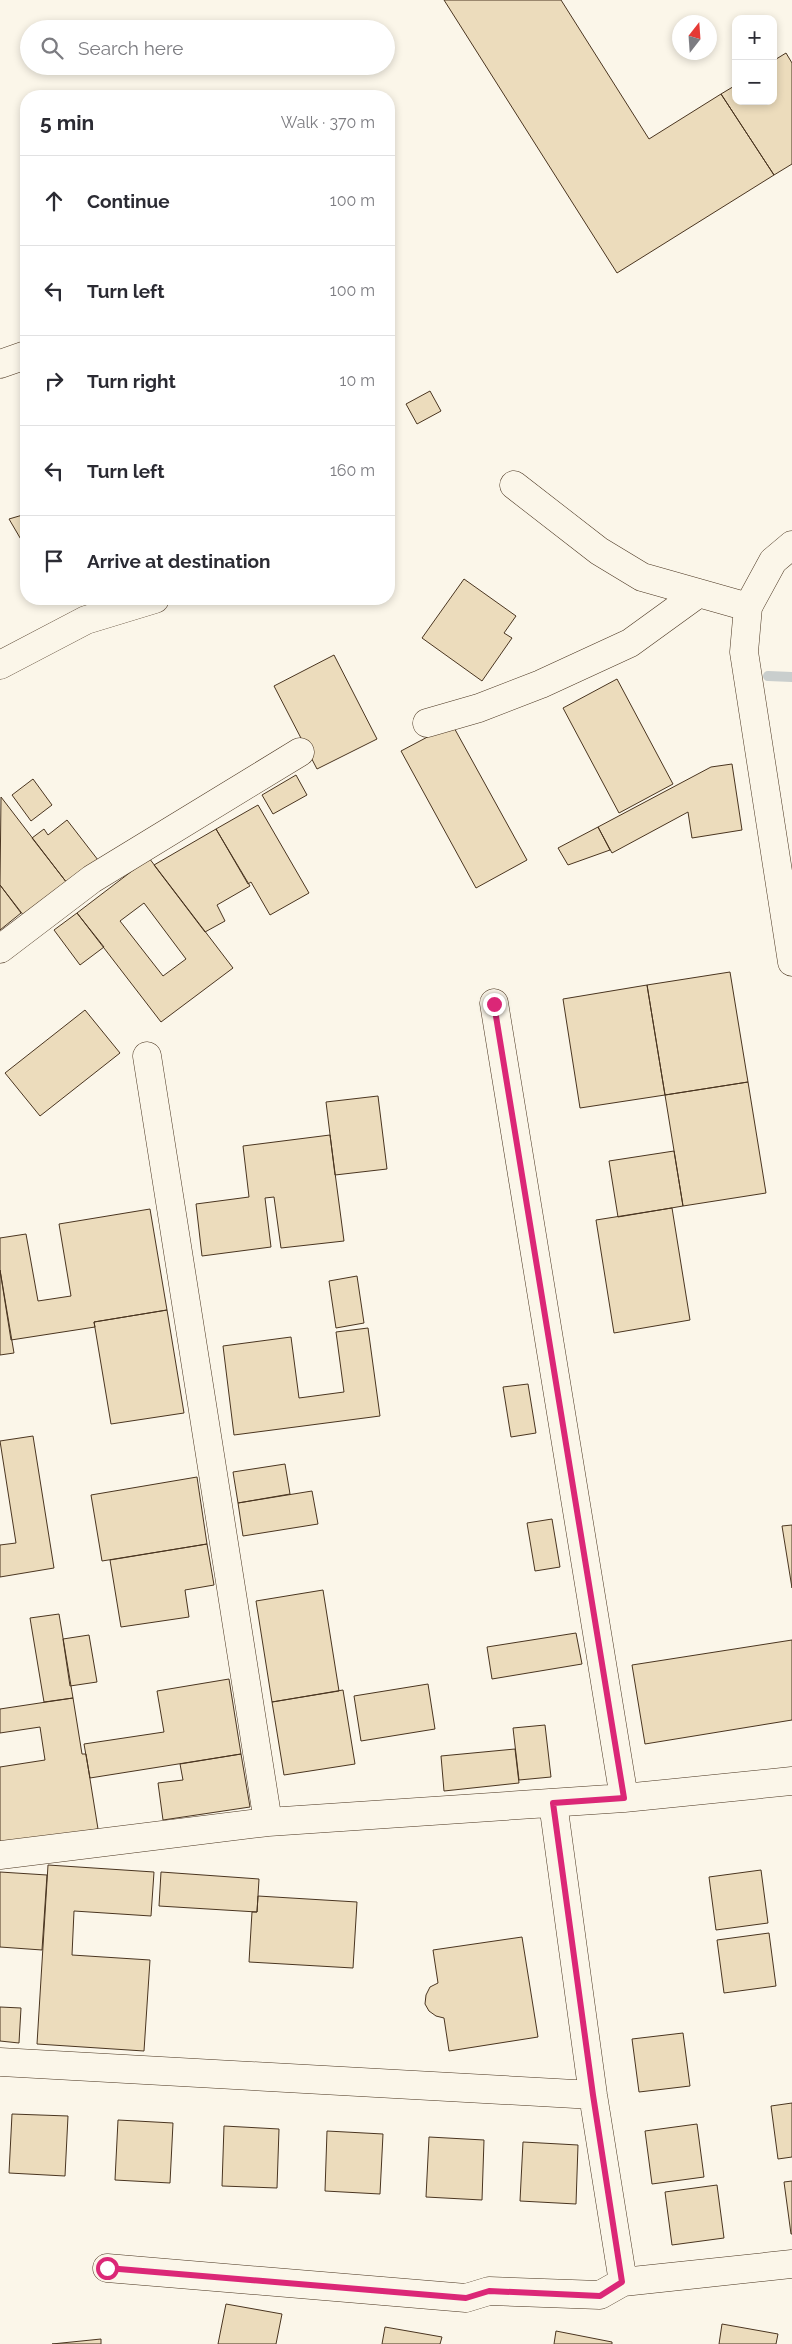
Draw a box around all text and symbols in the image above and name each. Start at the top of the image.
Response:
north arrow [672,15,717,60]
map controls [732,15,777,105]
button: + [732,15,777,60]
search box [20,20,395,75]
icon: search [38,34,66,62]
text: Search here [78,37,184,59]
button: − [732,60,777,105]
text: 5 min [40,110,94,135]
text: Walk · 370 m [281,113,375,132]
icon: ahead [40,187,68,215]
text: Continue [87,190,170,212]
text: 100 m [330,191,375,210]
icon: left [40,277,68,305]
text: Turn left [87,280,164,302]
text: 100 m [330,281,375,300]
icon: right [40,367,68,395]
text: Turn right [87,370,176,392]
text: 10 m [340,371,375,390]
icon: left [40,457,68,485]
text: Turn left [87,460,164,482]
text: 160 m [330,461,375,480]
icon: arrive [40,547,68,575]
text: Arrive at destination [87,550,271,572]
route end [483,993,506,1016]
route start [96,2257,119,2280]

